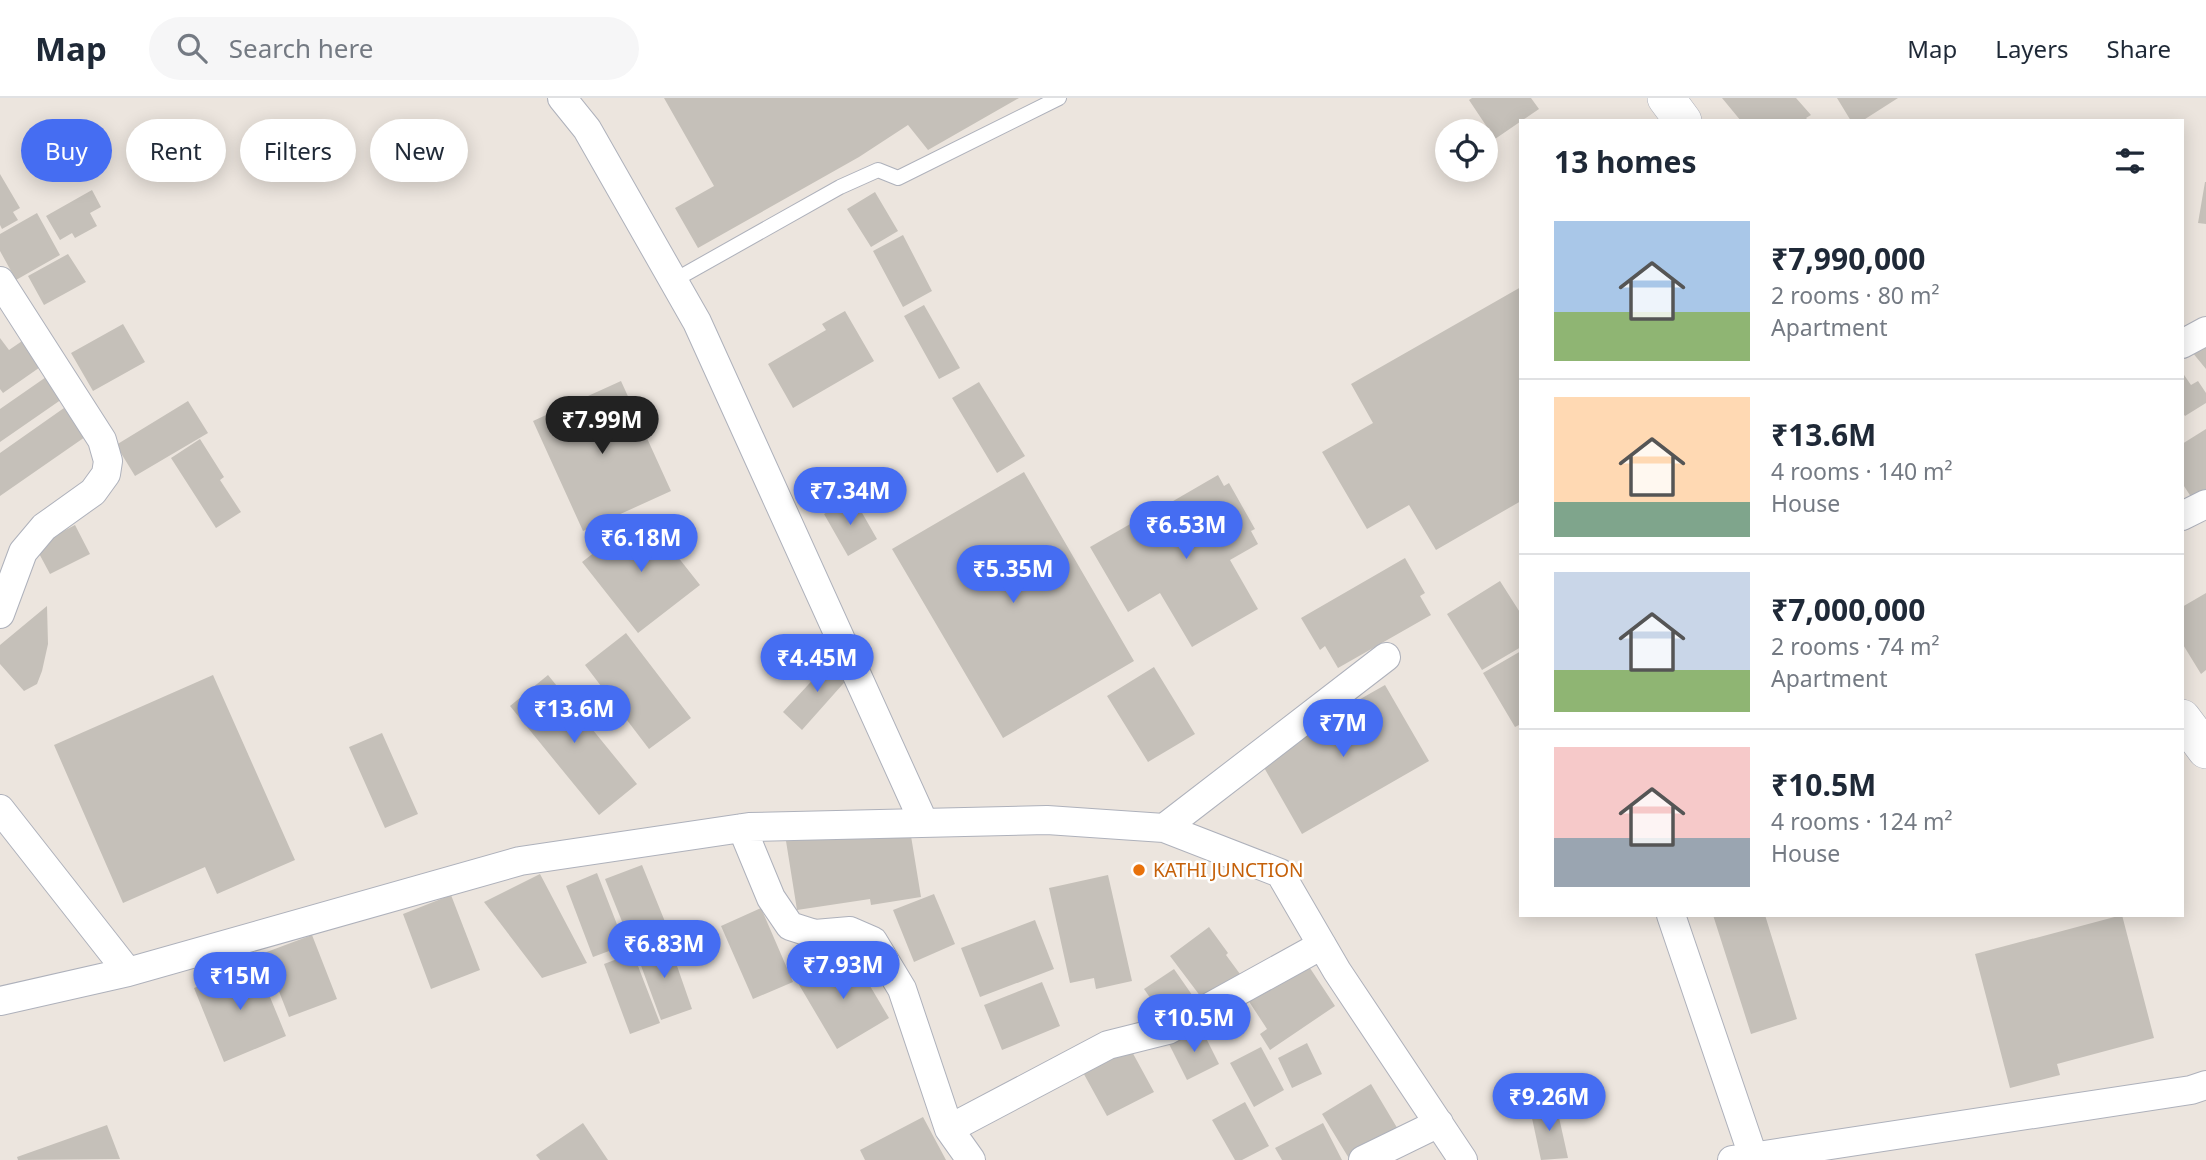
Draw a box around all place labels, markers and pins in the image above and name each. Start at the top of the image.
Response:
pin: ₹7.99M [545,396,659,456]
pin: ₹7.34M [793,468,907,527]
pin: ₹6.53M [1129,502,1243,561]
pin: ₹6.18M [584,514,698,574]
pin: ₹5.35M [956,546,1070,605]
pin: ₹4.45M [760,634,874,694]
pin: ₹13.6M [517,686,631,745]
pin: ₹7M [1309,700,1377,759]
place label: KATHI JUNCTION [1153,857,1303,883]
marker: KATHI JUNCTION [1131,862,1147,878]
pin: ₹6.83M [607,920,721,980]
pin: ₹7.93M [786,942,900,1001]
pin: ₹15M [199,953,281,1012]
pin: ₹10.5M [1137,995,1251,1054]
pin: ₹9.26M [1492,1074,1606,1133]

